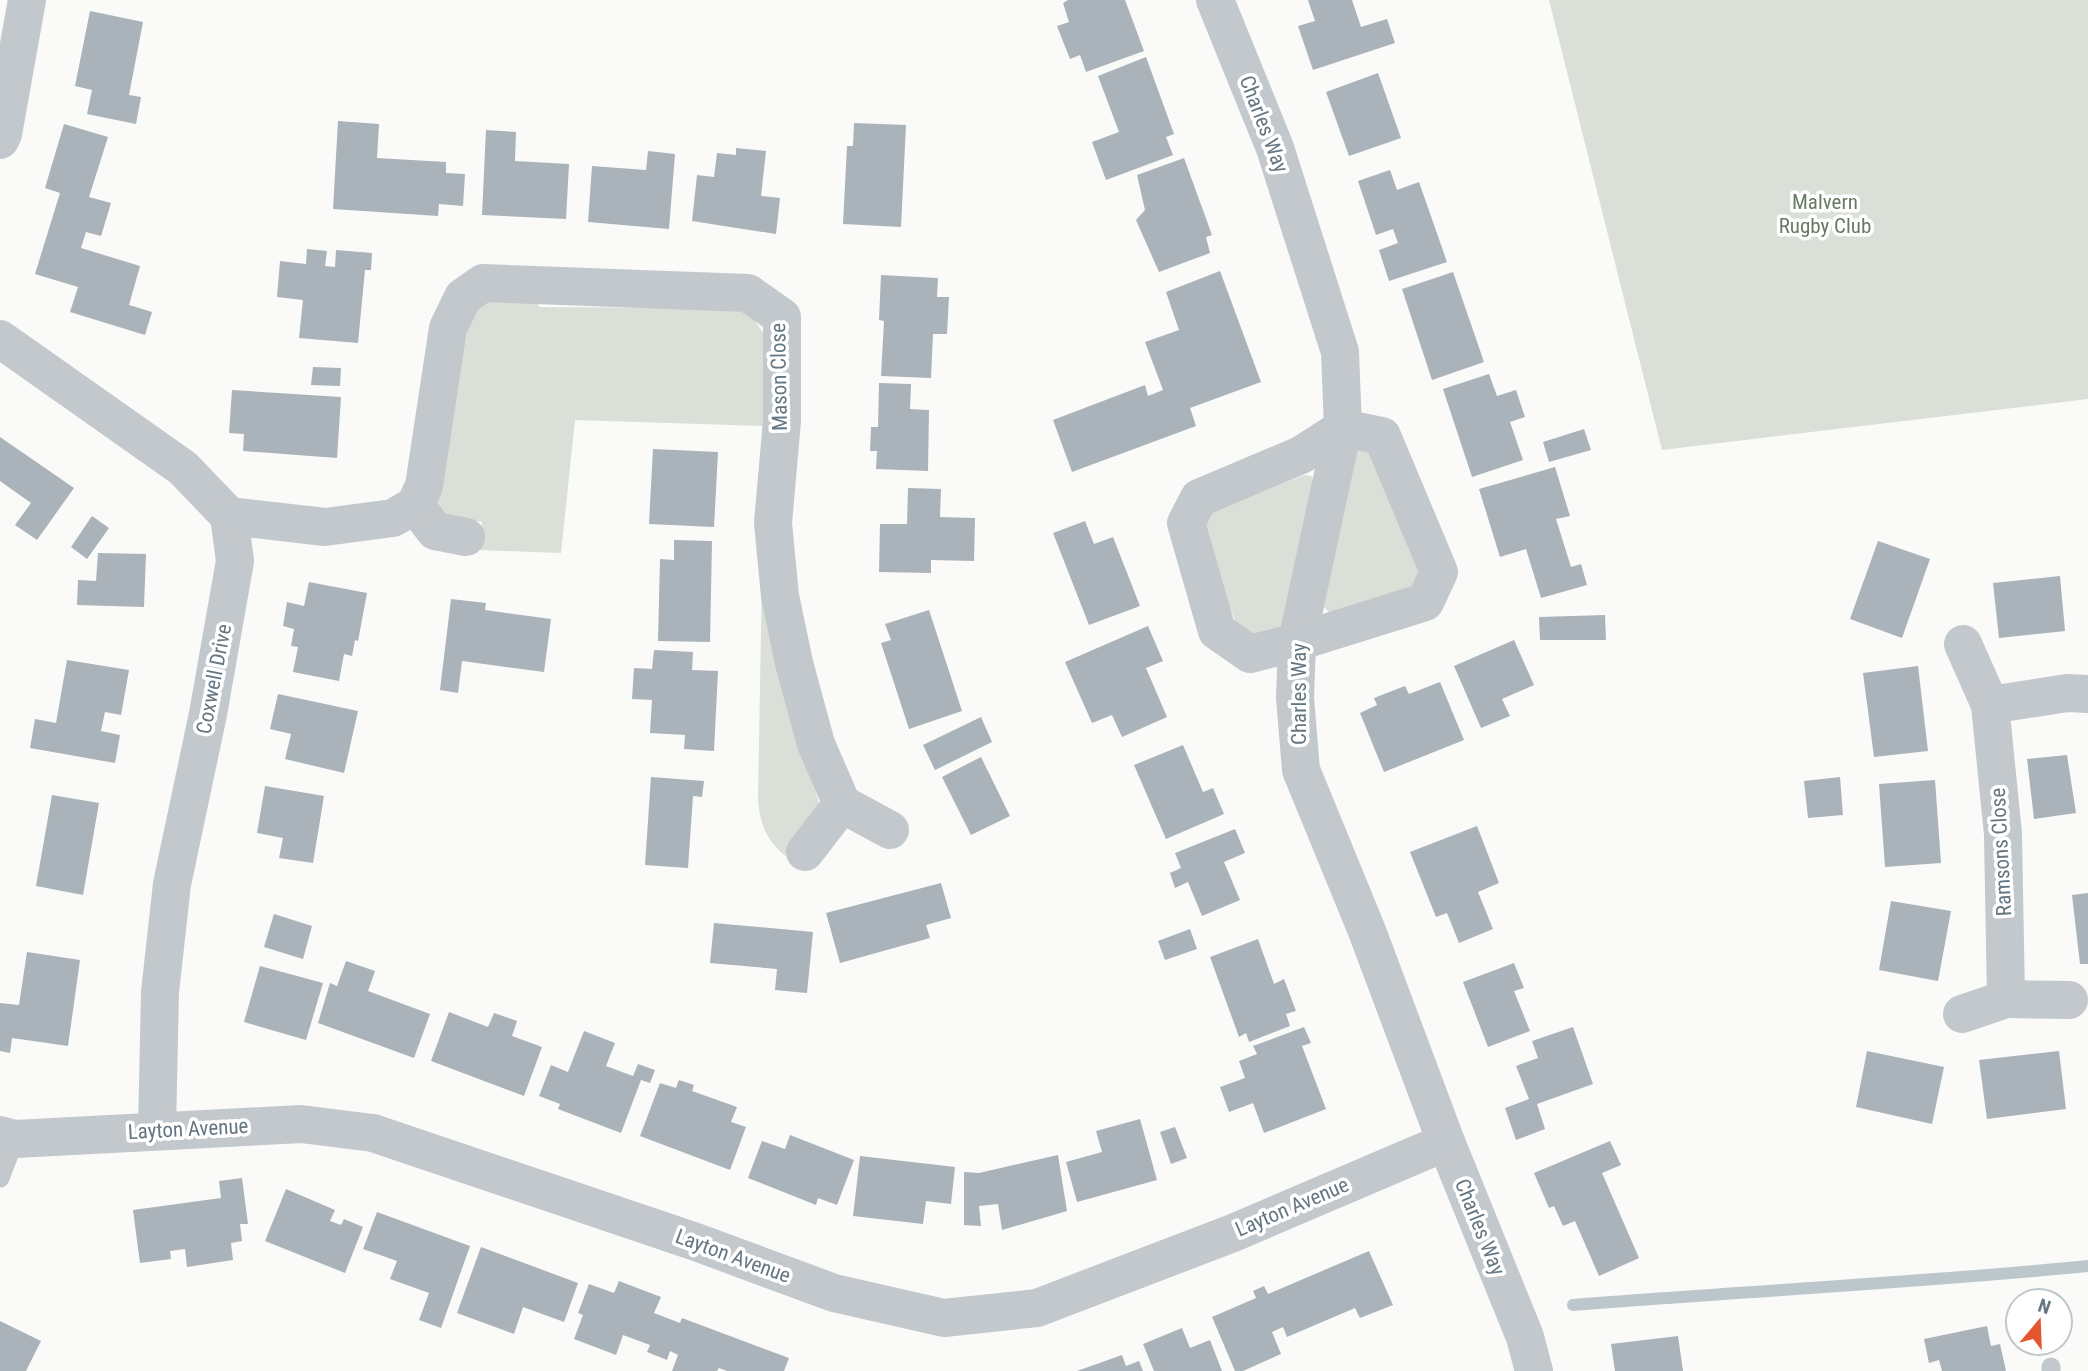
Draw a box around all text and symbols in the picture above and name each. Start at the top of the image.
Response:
street label: Charles Way [1235,72,1294,176]
park label: Malvern Rugby Club [1779,190,1871,238]
street label: Mason Close [766,323,792,431]
street label: Coxwell Drive [192,622,236,736]
street label: Charles Way [1287,643,1311,745]
street label: Ramsons Close [1986,787,2016,917]
street label: Layton Avenue [127,1114,249,1144]
street label: Layton Avenue [1232,1172,1352,1242]
street label: Charles Way [1450,1175,1510,1279]
street label: Layton Avenue [672,1224,794,1288]
north arrow [2004,1287,2074,1357]
text: N [2035,1294,2054,1319]

